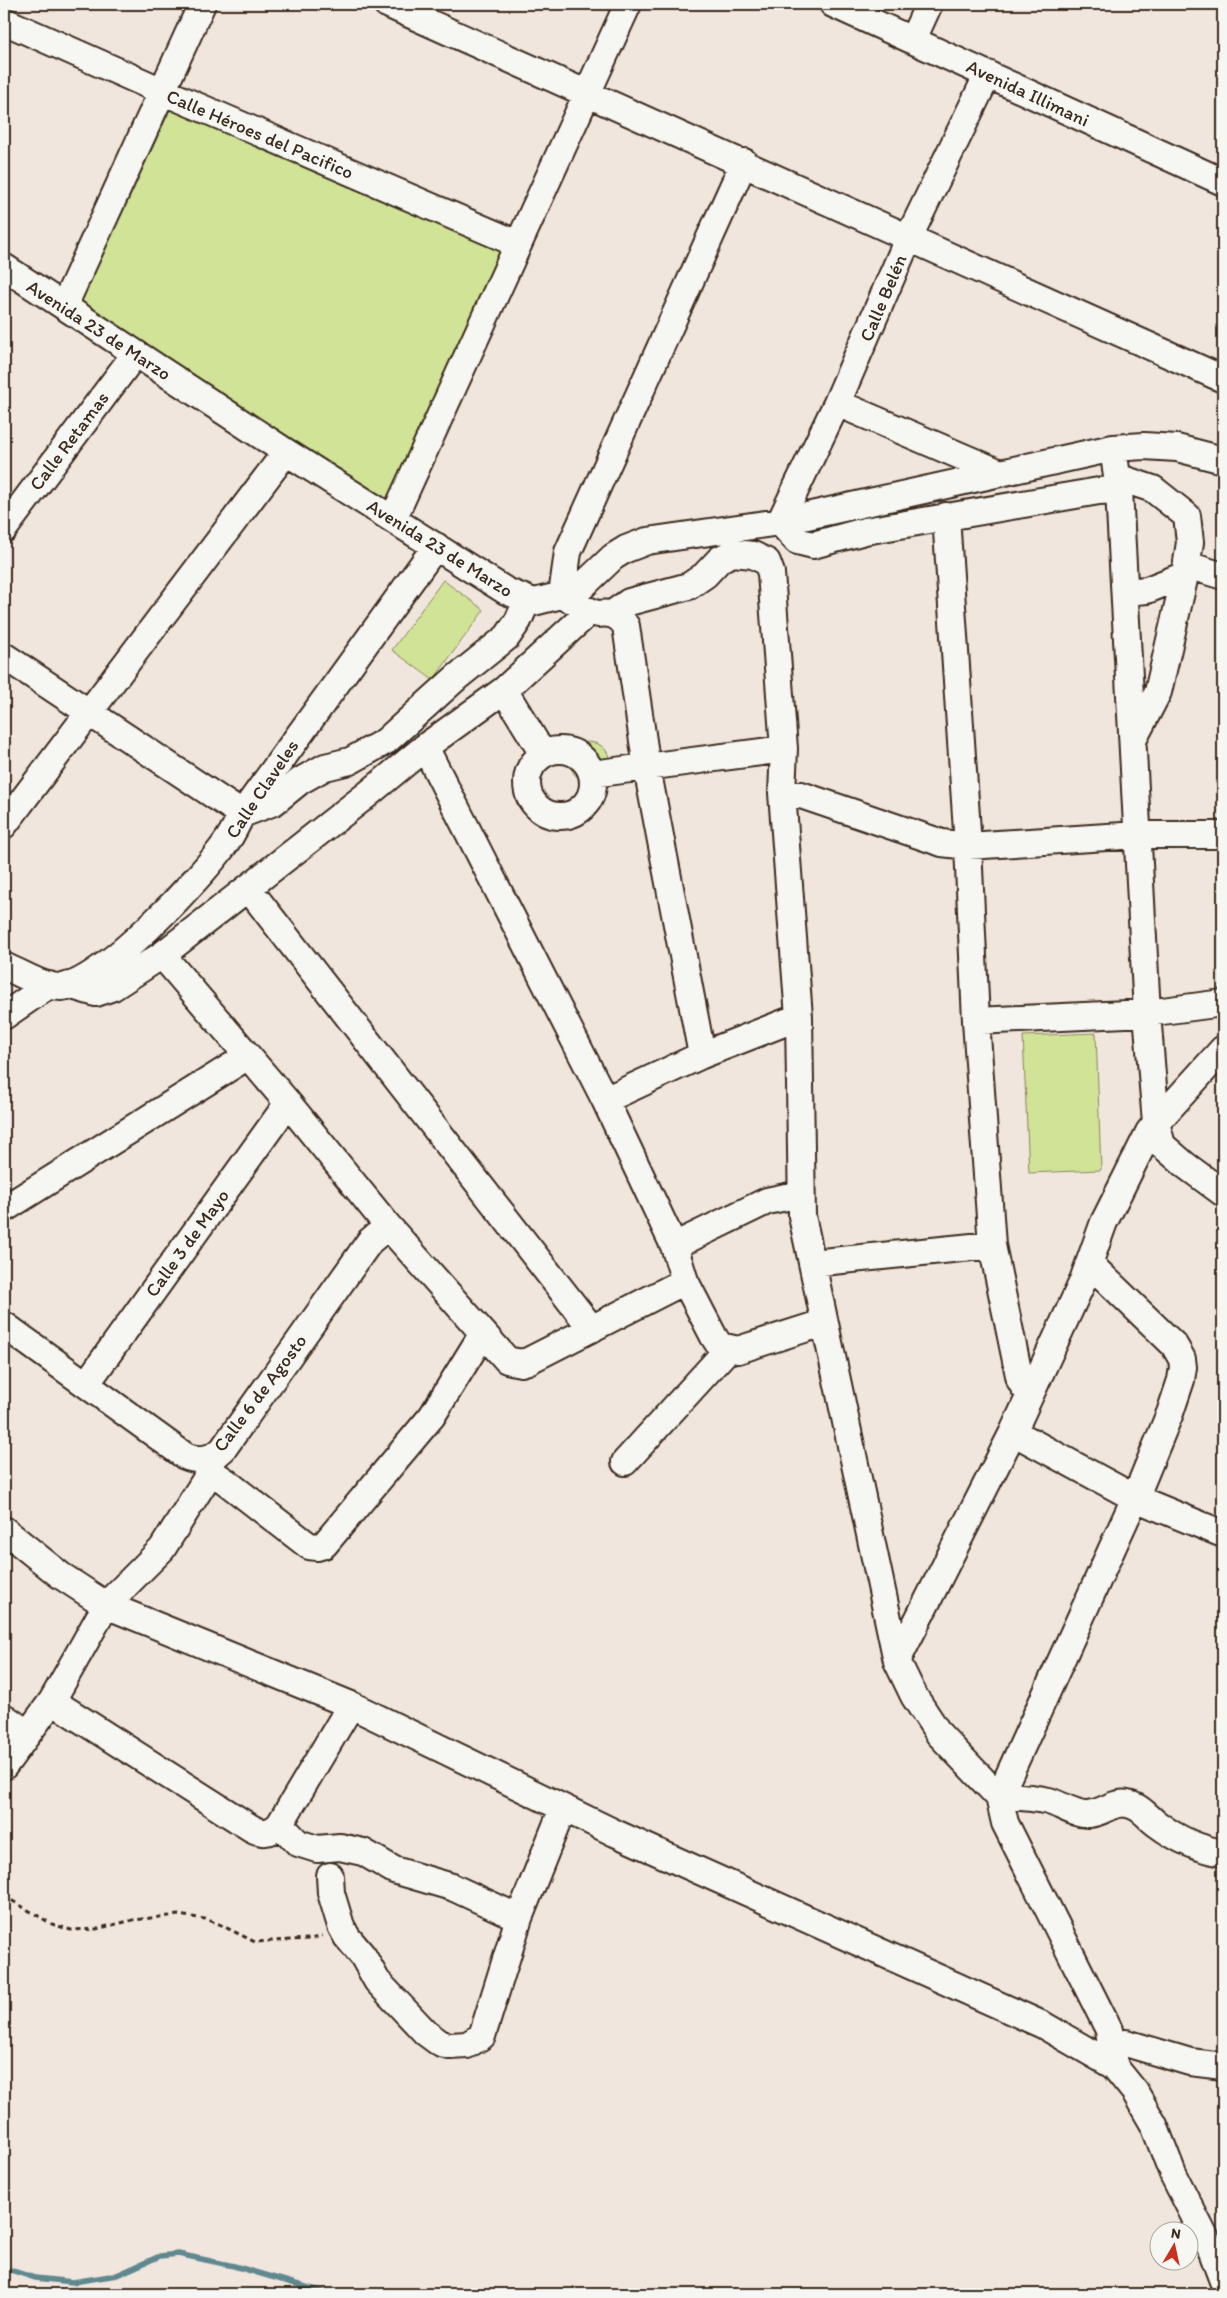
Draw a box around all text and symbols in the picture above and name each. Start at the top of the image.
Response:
street label: Avenida Illimani [963,55,1093,131]
street label: Calle Héroes del Pacifico [163,84,357,184]
street label: Calle Belén [854,251,912,345]
street label: Avenida 23 de Marzo [22,275,176,385]
street label: Calle Retamas [24,387,114,495]
street label: Avenida 23 de Marzo [363,494,517,602]
street label: Calle Claveles [220,735,304,843]
street label: Calle 3 de Mayo [140,1185,234,1301]
street label: Calle 6 de Agosto [208,1330,312,1456]
north arrow [1150,2220,1200,2270]
text: N [1170,2225,1182,2243]

